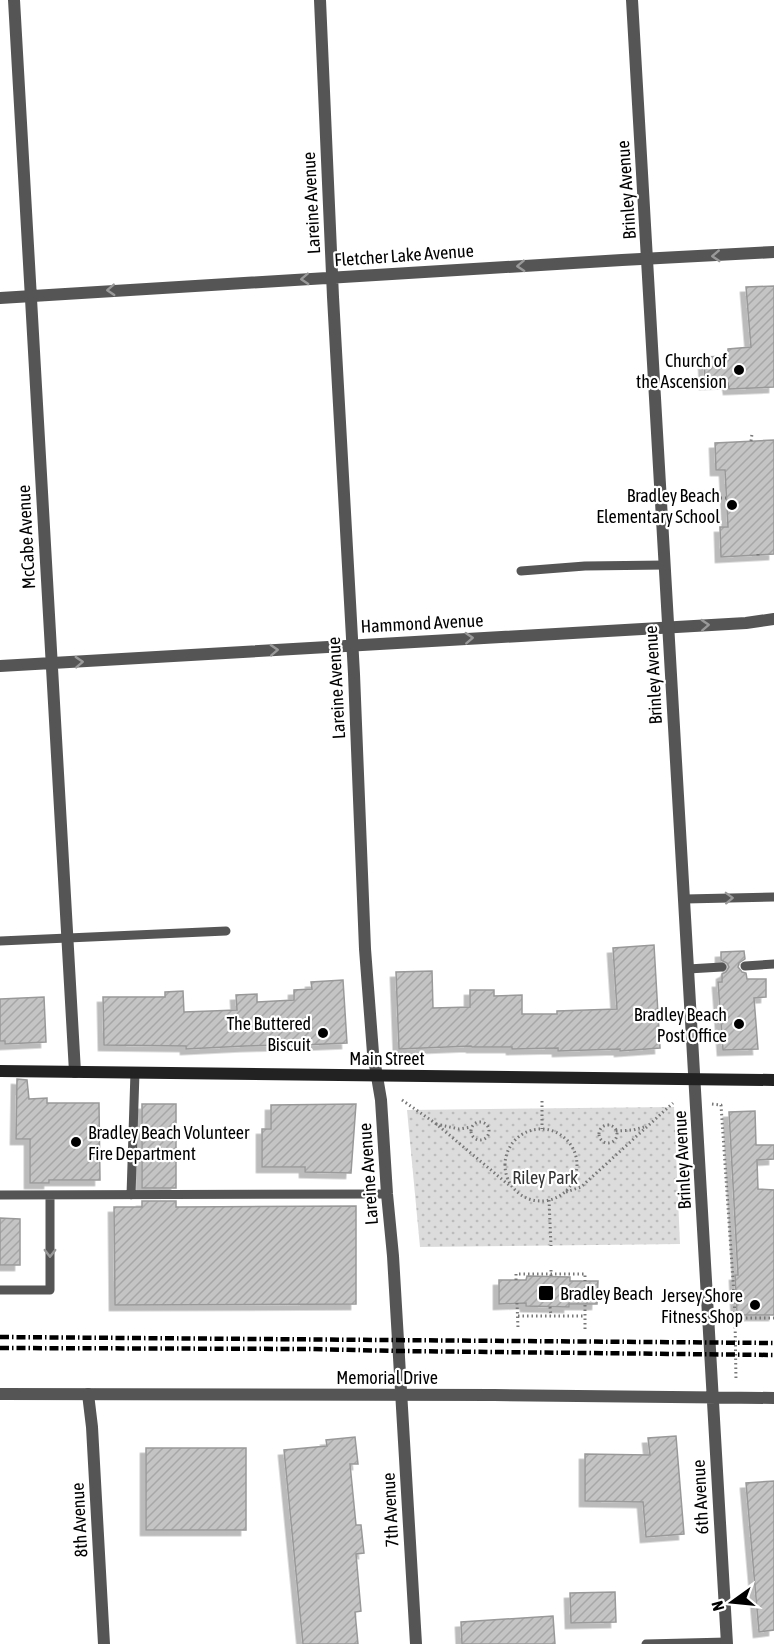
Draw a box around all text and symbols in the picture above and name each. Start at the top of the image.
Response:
street label: Brinley Avenue [612,140,640,240]
street label: Lareine Avenue [298,151,324,255]
street label: Fletcher Lake Avenue [334,240,474,270]
one-way arrow [711,249,720,262]
one-way arrow [516,260,525,273]
one-way arrow [301,273,310,286]
one-way arrow [106,283,115,296]
place label: Church of the Ascension [636,350,727,392]
marker: Church of the Ascension [732,363,746,377]
street label: McCabe Avenue [13,484,39,590]
place label: Bradley Beach Elementary School [596,485,720,527]
marker: Bradley Beach Elementary School [725,498,739,512]
street label: Hammond Avenue [360,609,484,637]
one-way arrow [701,618,710,631]
street label: Brinley Avenue [640,625,666,725]
one-way arrow [464,632,473,645]
street label: Lareine Avenue [323,636,349,740]
one-way arrow [270,643,279,656]
one-way arrow [75,655,84,668]
one-way arrow [725,892,734,904]
place label: Bradley Beach Post Office [634,1004,727,1046]
place label: The Buttered Biscuit [227,1013,311,1055]
marker: Bradley Beach Post Office [732,1017,746,1031]
marker: The Buttered Biscuit [316,1026,330,1040]
street label: Main Street [349,1048,425,1069]
street label: Brinley Avenue [669,1110,695,1210]
place label: Bradley Beach Volunteer Fire Department [88,1122,250,1164]
street label: Lareine Avenue [354,1122,382,1226]
marker: Bradley Beach Volunteer Fire Department [69,1135,83,1149]
park label: Riley Park [512,1167,578,1188]
one-way arrow [44,1249,56,1258]
place label: Bradley Beach [560,1283,653,1304]
marker: Bradley Beach [537,1284,555,1302]
place label: Jersey Shore Fitness Shop [661,1285,743,1327]
marker: Jersey Shore Fitness Shop [748,1298,762,1312]
street label: Memorial Drive [336,1367,438,1388]
street label: 6th Avenue [688,1459,712,1535]
street label: 7th Avenue [378,1472,402,1548]
street label: 8th Avenue [67,1482,91,1558]
north arrow [702,1572,762,1632]
text: N [708,1599,727,1613]

